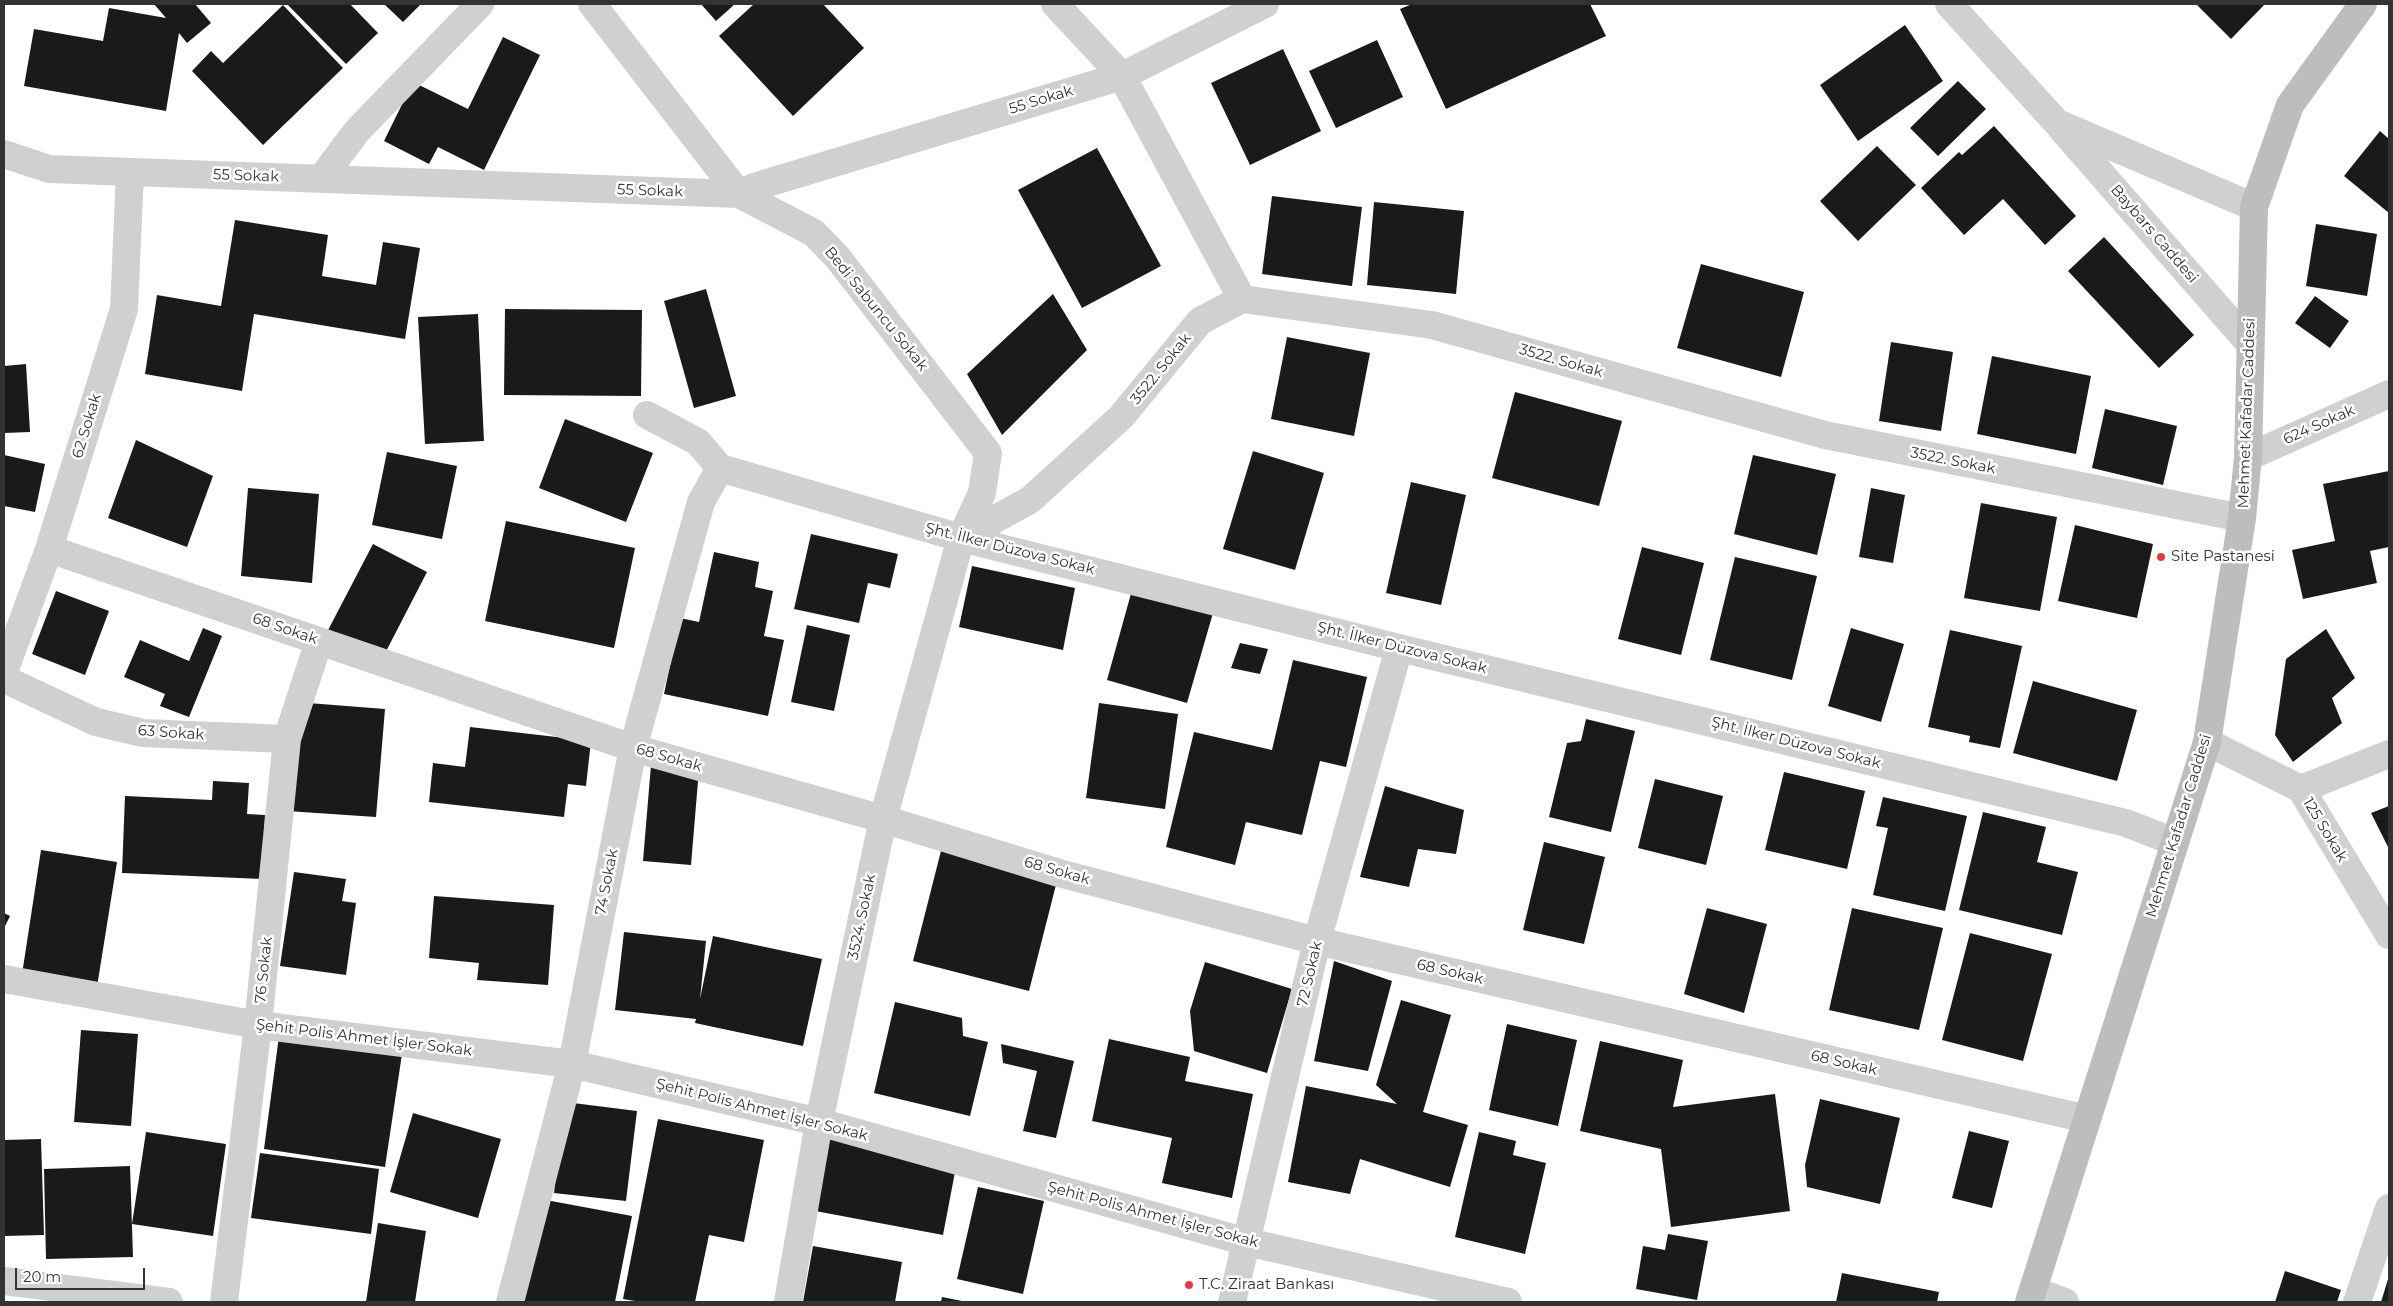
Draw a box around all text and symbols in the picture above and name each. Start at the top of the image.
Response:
street label: 55 Sokak [1007,82,1075,118]
street label: 55 Sokak [213,166,279,186]
street label: 55 Sokak [617,181,683,201]
street label: Baybars Caddesi [2106,181,2202,287]
street label: Bedi Sabuncu Sokak [820,243,932,375]
street label: Mehmet Kafadar Caddesi [2235,317,2259,509]
street label: 3522. Sokak [1127,330,1195,408]
street label: 3522. Sokak [1517,340,1605,382]
street label: 62 Sokak [69,391,105,461]
street label: 624 Sokak [2280,401,2358,449]
street label: 3522. Sokak [1909,444,1997,478]
street label: Şht. İlker Düzova Sokak [923,519,1097,579]
place label: Site Pastanesi [2171,548,2275,566]
marker: Site Pastanesi [2155,551,2167,563]
street label: 68 Sokak [250,609,320,649]
street label: Şht. İlker Düzova Sokak [1315,618,1489,678]
street label: Şht. İlker Düzova Sokak [1709,713,1883,773]
street label: 63 Sokak [137,722,205,744]
street label: Mehmet Kafadar Caddesi [2143,732,2215,920]
street label: 68 Sokak [634,740,704,776]
street label: 125 Sokak [2299,795,2351,865]
street label: 74 Sokak [592,847,622,917]
street label: 68 Sokak [1022,853,1092,889]
street label: 3524. Sokak [844,872,880,962]
street label: 76 Sokak [252,936,276,1004]
street label: 72 Sokak [1294,940,1326,1008]
street label: 68 Sokak [1415,956,1485,988]
street label: Şehit Polis Ahmet İşler Sokak [255,1016,473,1060]
street label: 68 Sokak [1809,1047,1879,1079]
street label: Şehit Polis Ahmet İşler Sokak [654,1075,870,1145]
street label: Şehit Polis Ahmet İşler Sokak [1046,1178,1260,1252]
scale bar [18,1258,148,1290]
text: 20 m [23,1267,61,1286]
place label: T.C. Ziraat Bankası [1199,1276,1334,1294]
marker: T.C. Ziraat Bankası [1183,1279,1195,1291]

